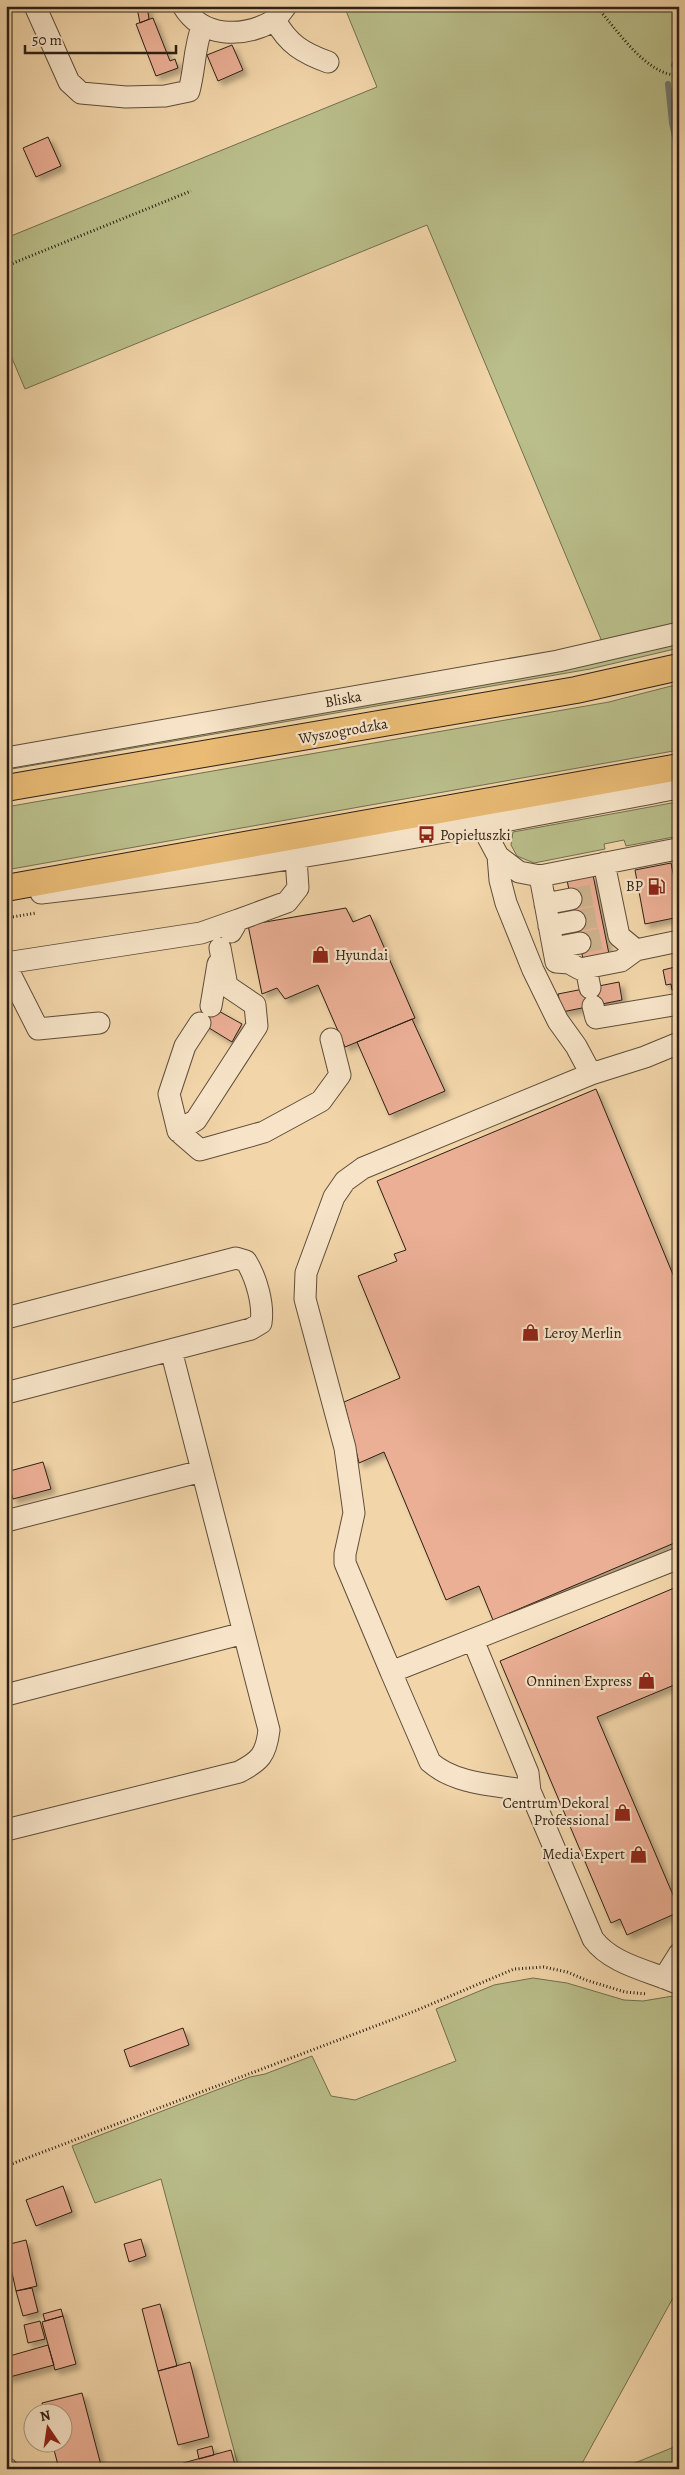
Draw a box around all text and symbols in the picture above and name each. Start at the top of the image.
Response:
scale bar [25,22,176,54]
text: 50 m [32,30,62,50]
street label: Bliska [323,686,363,712]
street label: Wyszogrodzka [296,713,389,749]
bus stop icon: Popiełuszki [416,825,436,845]
place label: Popiełuszki [440,825,511,845]
place label: BP [626,876,643,896]
fuel station icon: BP [647,876,667,896]
shop icon: Hyundai [311,945,331,965]
place label: Hyundai [335,945,388,965]
shop icon: Leroy Merlin [520,1323,540,1343]
place label: Leroy Merlin [544,1323,622,1343]
place label: Onninen Express [527,1671,632,1691]
shop icon: Onninen Express [636,1671,656,1691]
place label: Centrum Dekoral Professional [503,1793,609,1830]
shop icon: Centrum Dekoral Professional [613,1802,633,1822]
place label: Media Expert [542,1844,625,1864]
shop icon: Media Expert [629,1844,649,1864]
north arrow [22,2402,72,2452]
text: N [38,2405,52,2426]

